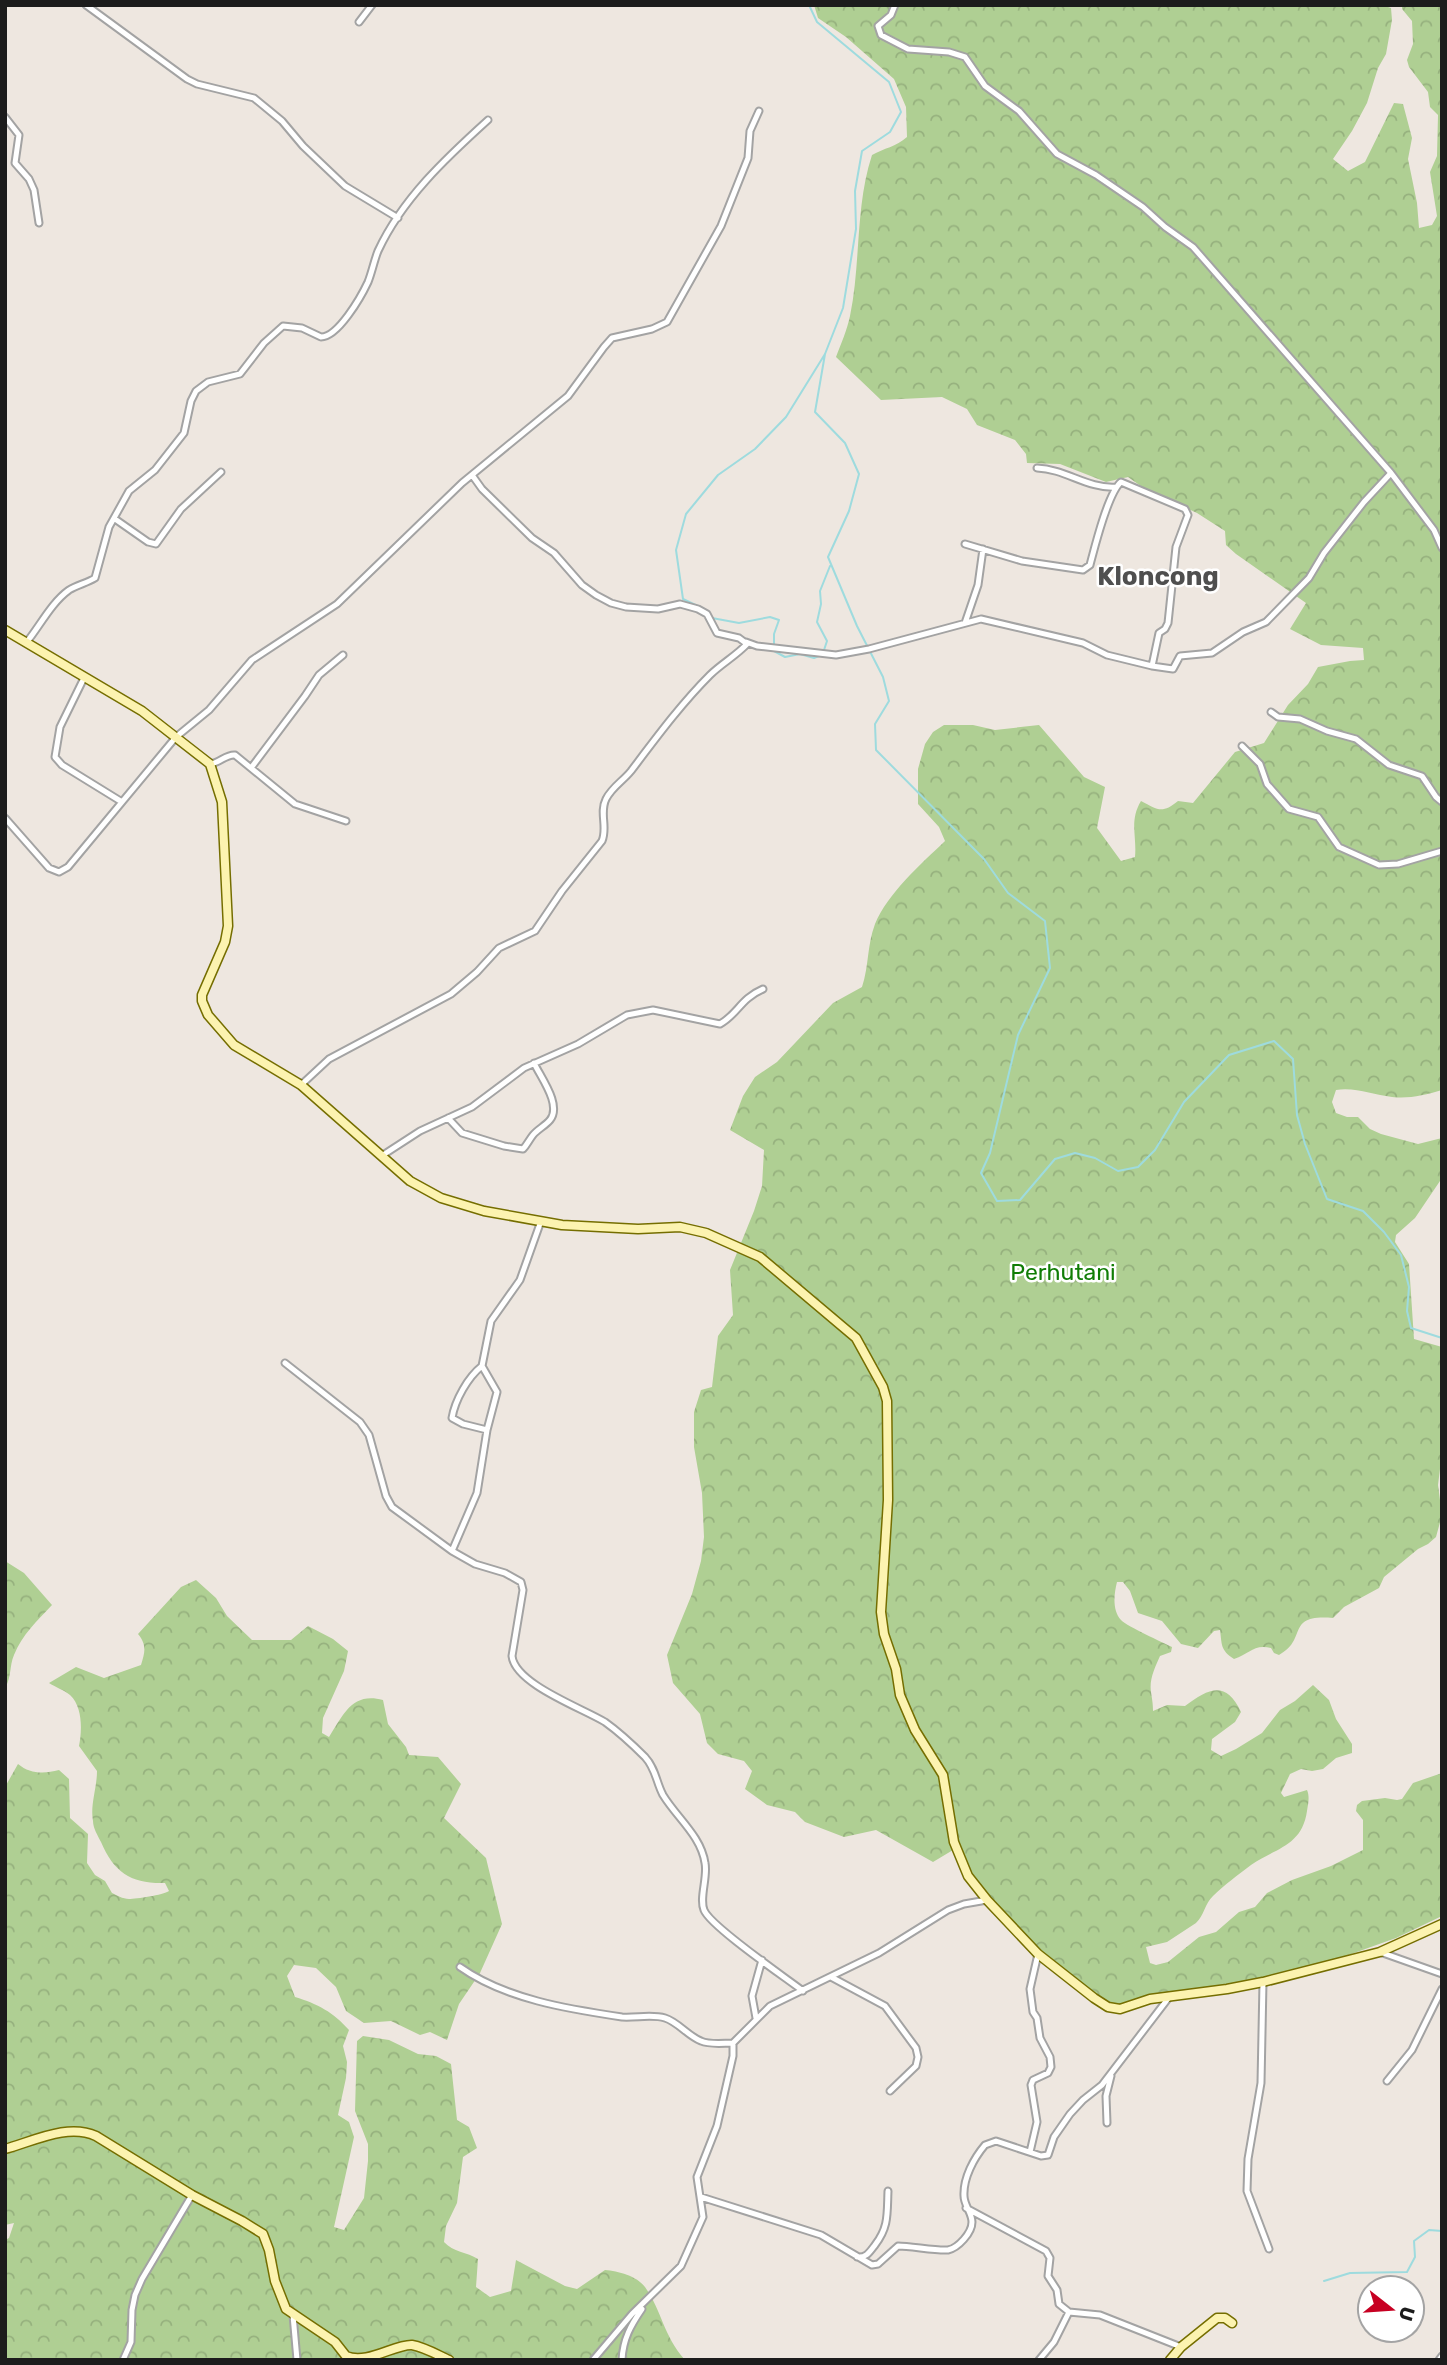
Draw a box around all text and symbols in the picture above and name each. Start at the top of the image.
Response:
district label: Kloncong [1097,561,1219,592]
park label: Perhutani [1010,1258,1116,1286]
north arrow [1356,2274,1426,2344]
text: U [1394,2304,1420,2324]

